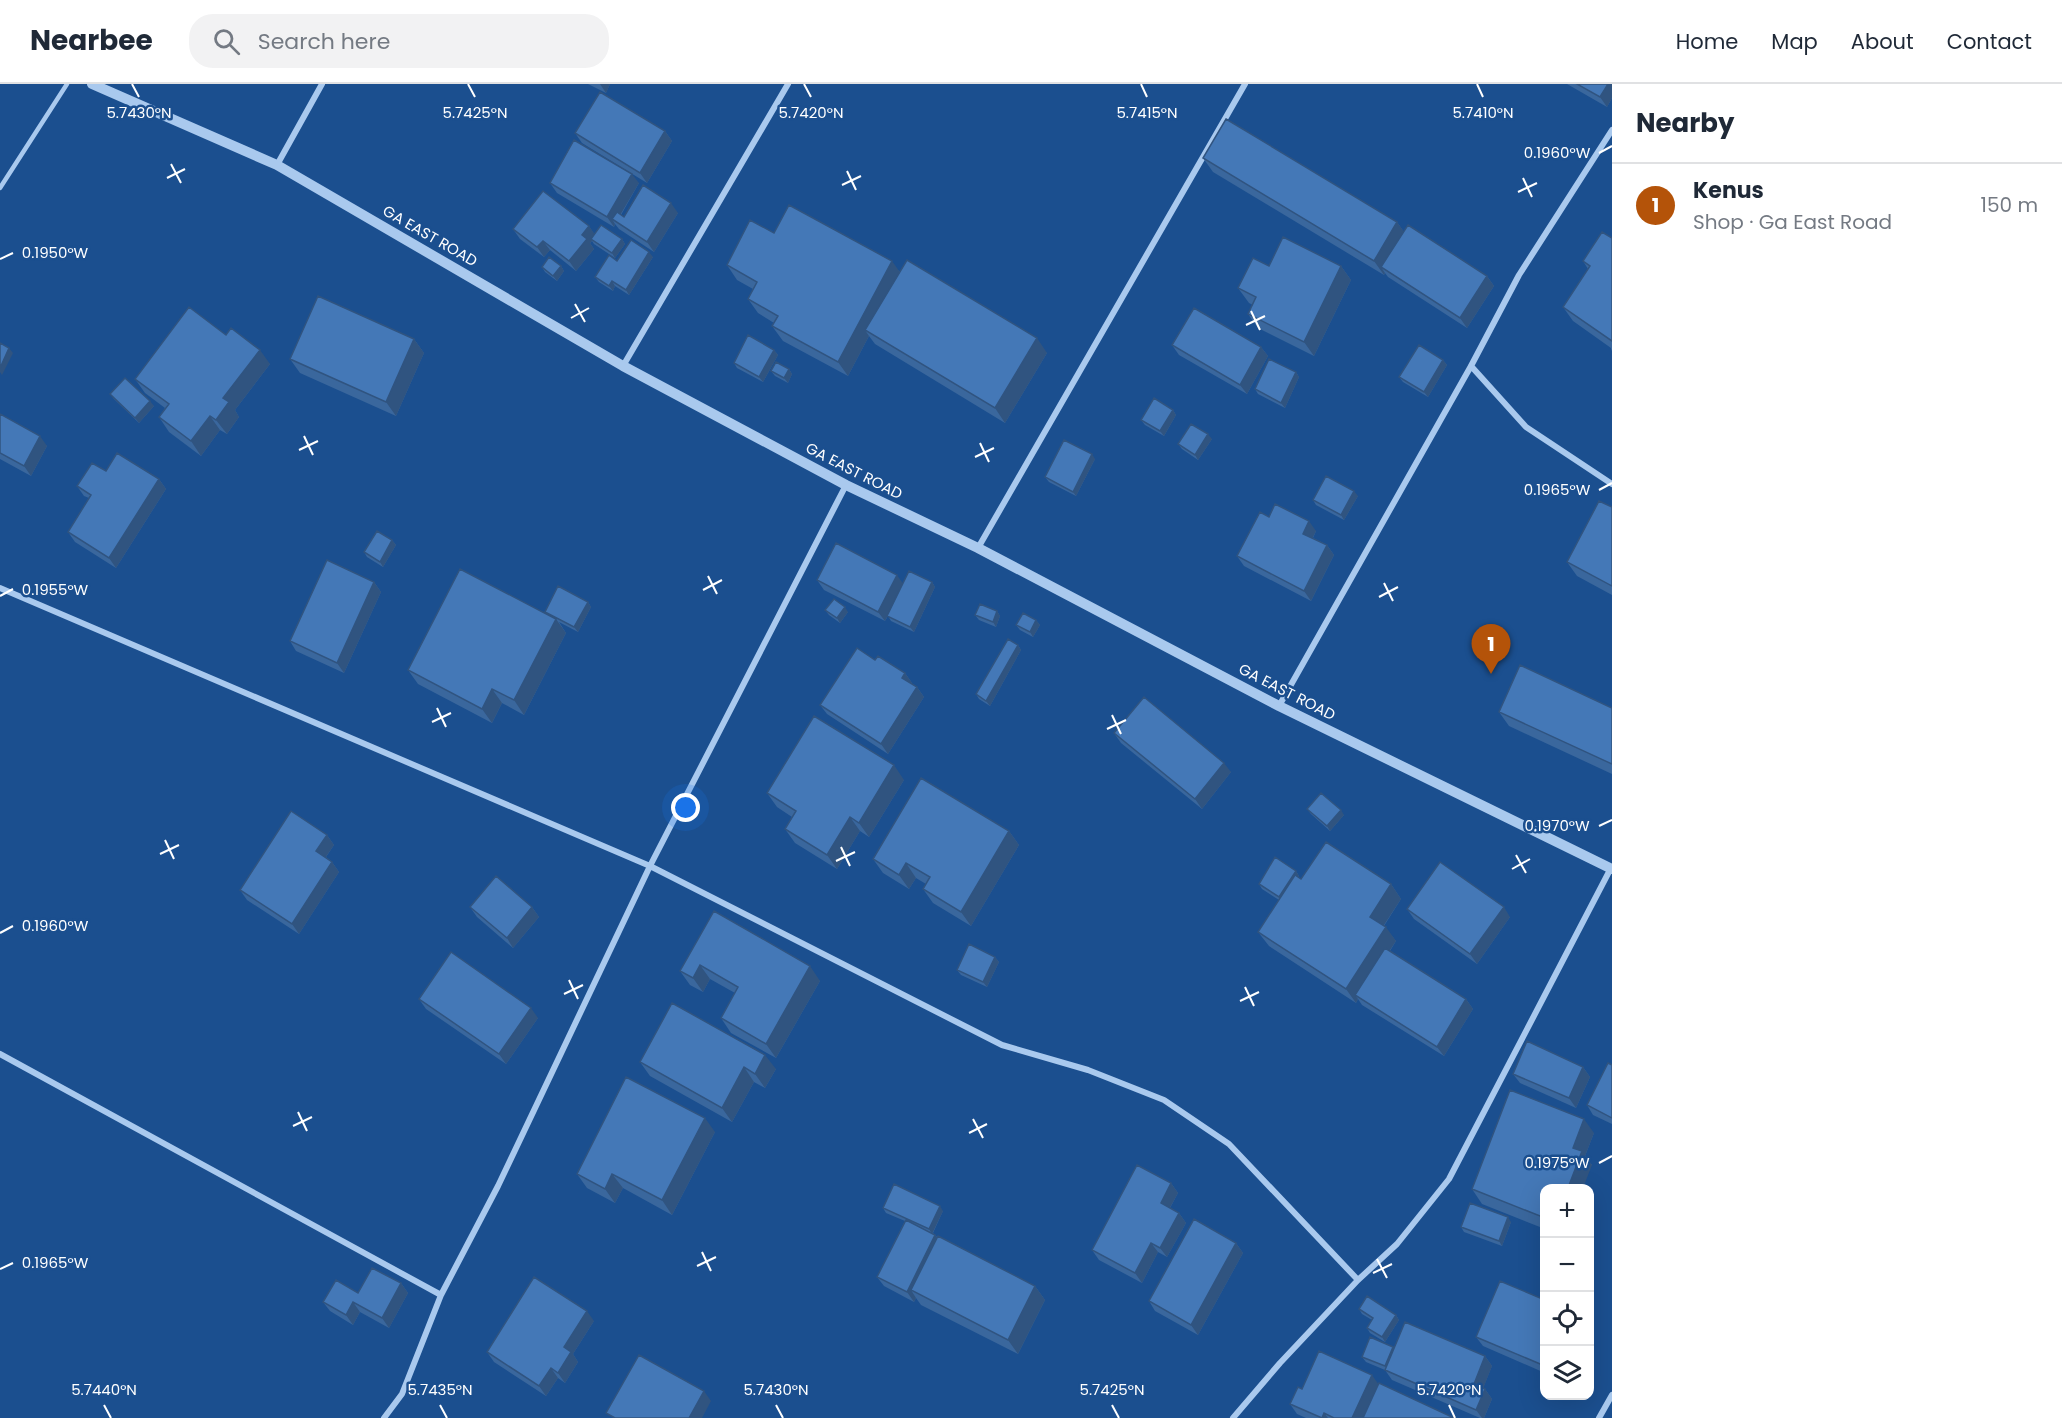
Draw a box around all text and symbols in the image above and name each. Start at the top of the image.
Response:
search box [189,14,609,68]
text: Nearbee [30,21,153,60]
icon: search [210,25,243,58]
text: Search here [258,26,390,57]
text: Home [1676,27,1738,56]
text: Map [1771,27,1818,56]
text: About [1851,27,1914,56]
text: Contact [1947,27,2032,56]
text: 5.7430°N [106,102,172,123]
text: 5.7425°N [443,102,507,123]
text: 5.7420°N [779,102,843,123]
text: 5.7415°N [1116,102,1178,123]
text: 5.7410°N [1452,102,1514,123]
text: Nearby [1636,105,1734,141]
text: 0.1960°W [1524,142,1591,163]
text: Kenus [1693,175,1764,206]
text: 1 [1652,191,1659,219]
text: 150 m [1981,191,2038,219]
street label: GA EAST ROAD [379,200,481,271]
text: Shop · Ga East Road [1693,208,1892,236]
text: 0.1950°W [22,242,89,263]
street label: GA EAST ROAD [802,437,906,504]
text: 0.1965°W [1524,479,1591,500]
text: 0.1955°W [22,579,89,600]
pin: 1 [1472,624,1510,674]
street label: GA EAST ROAD [1235,658,1339,725]
your location [671,793,700,822]
text: 0.1970°W [1524,815,1590,836]
text: 0.1960°W [22,915,89,936]
text: 0.1975°W [1524,1152,1590,1173]
map controls [1540,1184,1594,1400]
button: + [1540,1184,1594,1238]
button: − [1540,1238,1594,1292]
text: 0.1965°W [22,1252,89,1273]
button: locate [1540,1292,1594,1346]
button: layers [1540,1346,1594,1400]
text: 5.7440°N [71,1379,137,1400]
text: 5.7435°N [407,1379,473,1400]
text: 5.7430°N [743,1379,809,1400]
text: 5.7425°N [1080,1379,1144,1400]
text: 5.7420°N [1417,1379,1481,1400]

